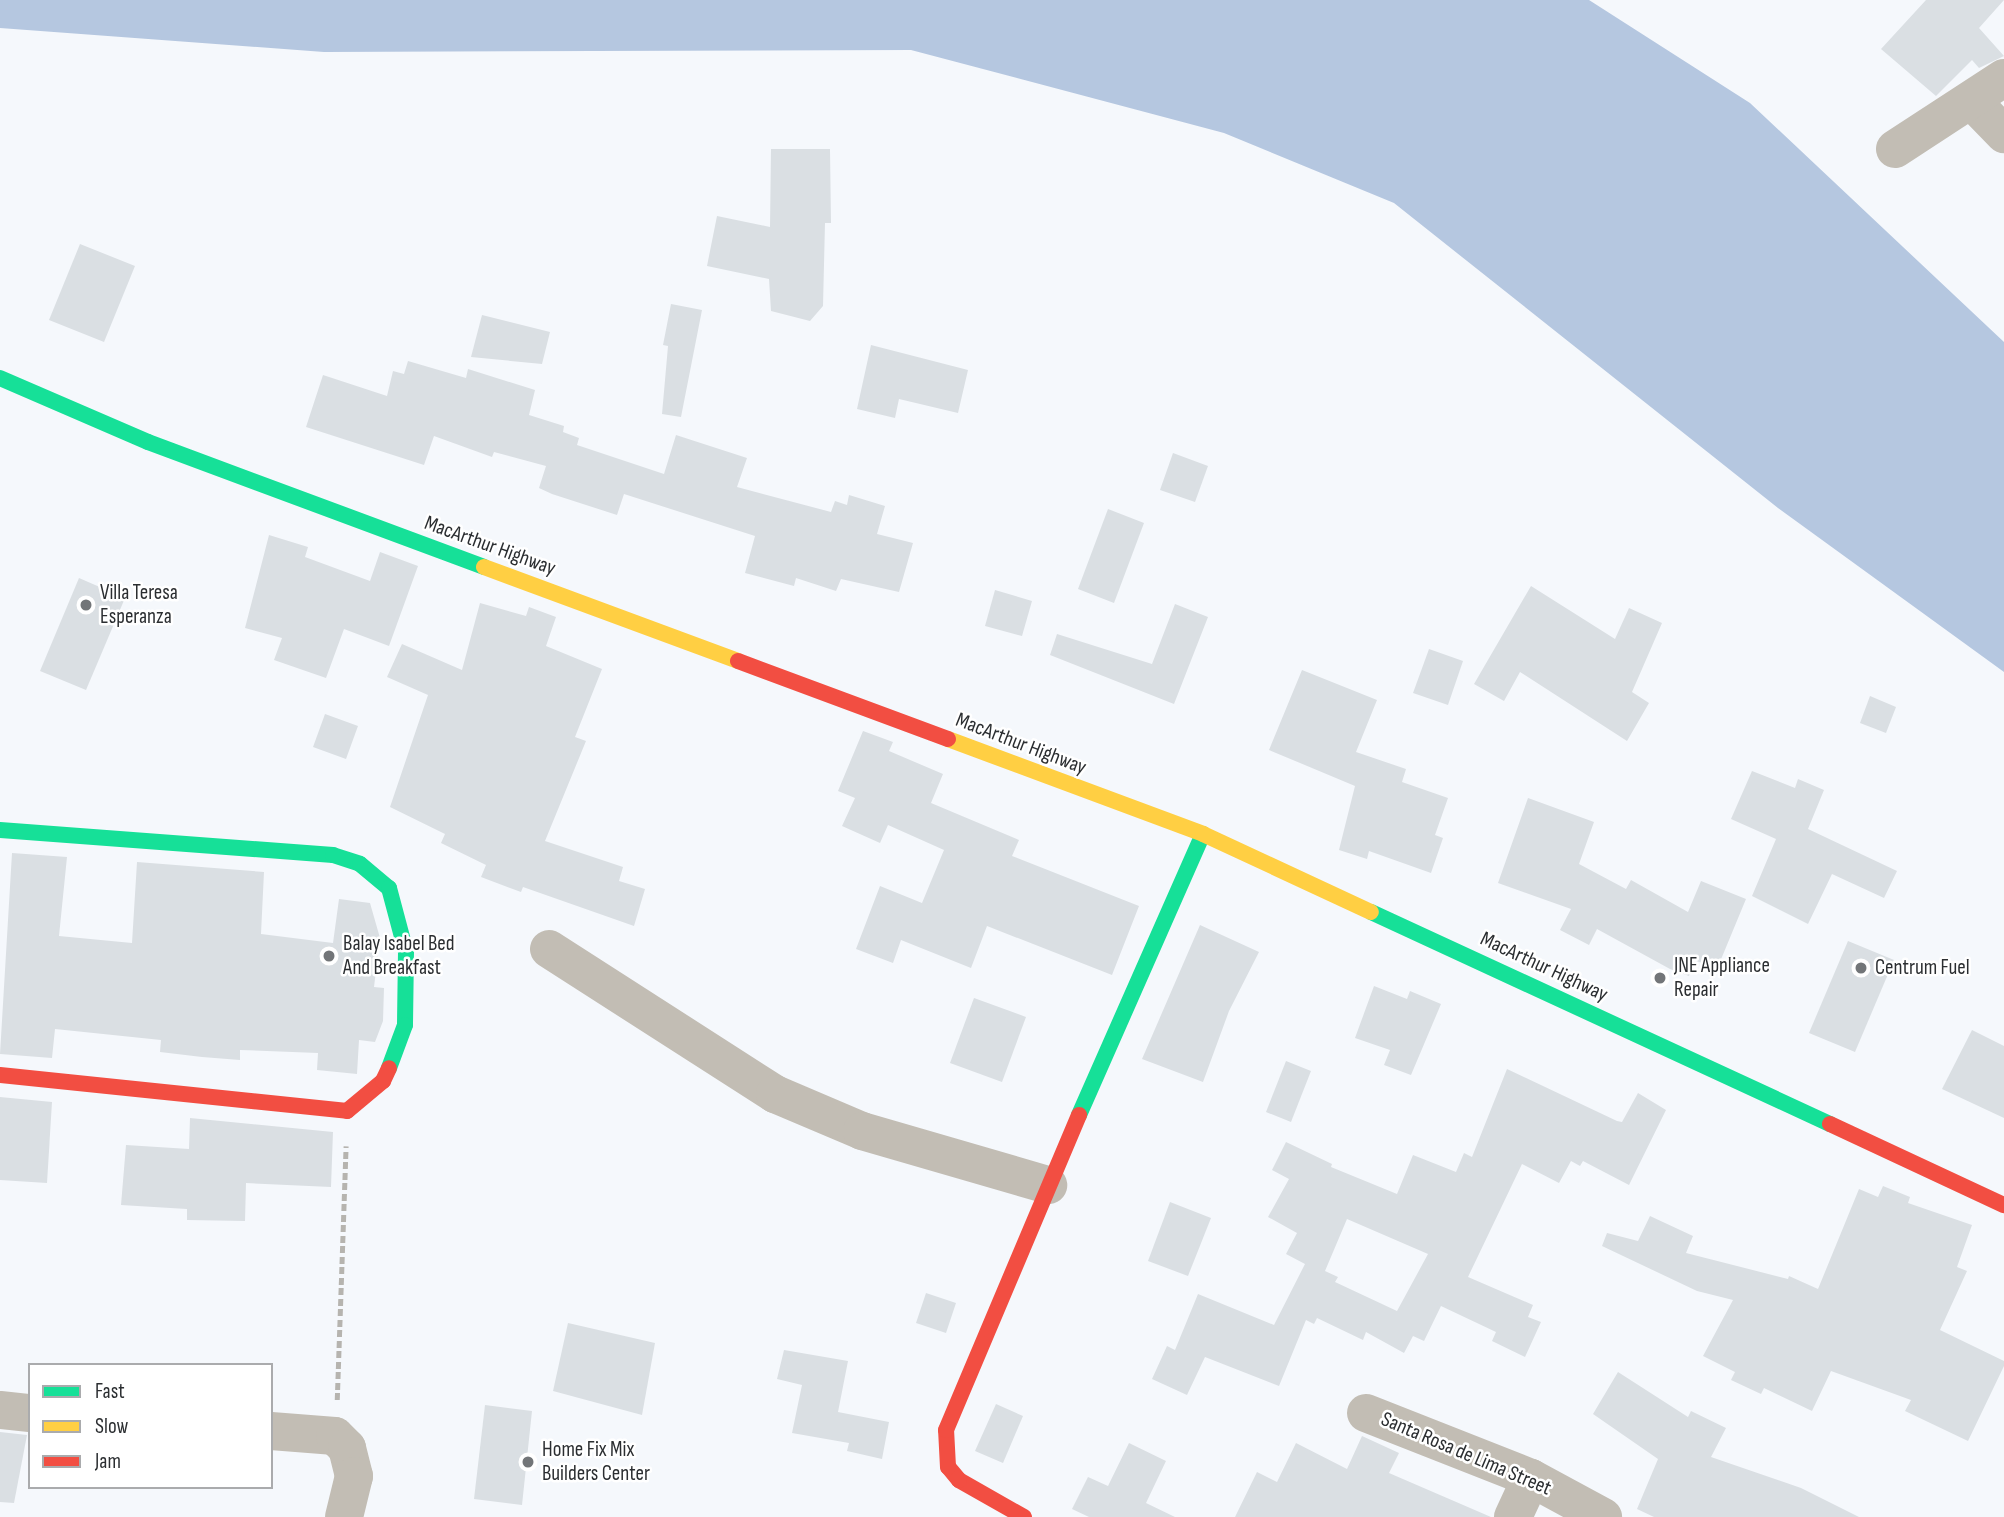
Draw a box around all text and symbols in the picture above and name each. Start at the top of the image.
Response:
street label: MacArthur Highway [421,511,559,581]
place label: Villa Teresa Esperanza [100,580,178,630]
marker: Villa Teresa Esperanza [78,597,94,613]
street label: MacArthur Highway [952,708,1090,780]
street label: MacArthur Highway [1476,926,1612,1008]
place label: Balay Isabel Bed And Breakfast [343,931,455,981]
marker: Balay Isabel Bed And Breakfast [321,948,337,964]
place label: JNE Appliance Repair [1674,953,1770,1003]
place label: Centrum Fuel [1875,955,1970,981]
marker: Centrum Fuel [1853,960,1869,976]
marker: JNE Appliance Repair [1652,970,1668,986]
legend [28,1363,273,1489]
text: Fast [95,1379,125,1404]
street label: Santa Rosa de Lima Street [1377,1407,1555,1501]
text: Slow [95,1414,128,1439]
place label: Home Fix Mix Builders Center [542,1437,650,1487]
text: Jam [95,1449,121,1474]
marker: Home Fix Mix Builders Center [520,1454,536,1470]

